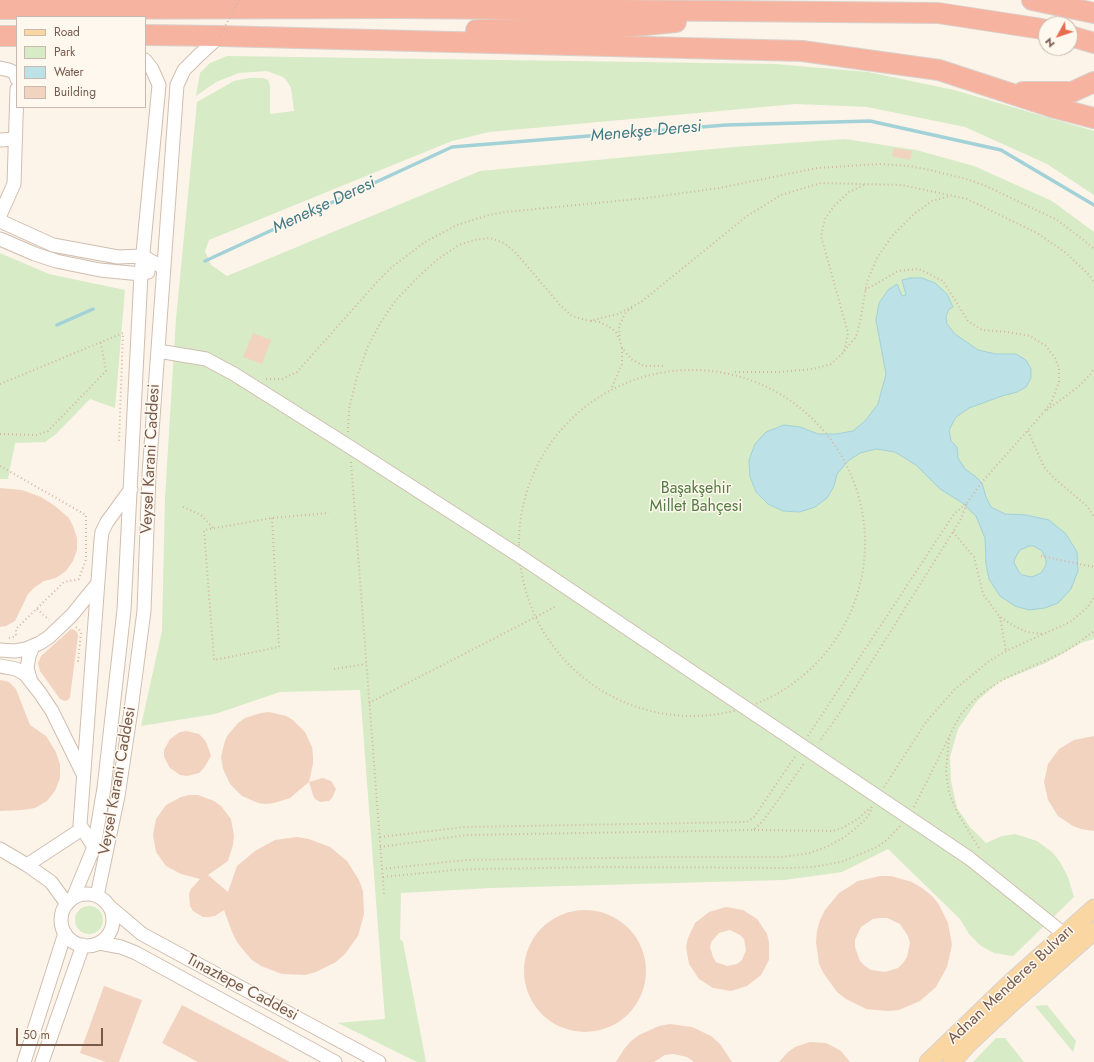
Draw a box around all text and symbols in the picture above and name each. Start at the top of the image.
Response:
legend [16,16,146,108]
north arrow [1038,16,1078,56]
text: Road [54,23,80,41]
text: N [1041,35,1059,52]
text: Park [54,43,75,61]
text: Water [54,63,84,81]
text: Building [54,83,96,101]
water label: Menekşe Deresi [590,117,702,147]
water label: Menekşe Deresi [269,173,379,239]
street label: Veysel Karani Caddesi [137,383,165,535]
park label: Başakşehir Millet Bahçesi [650,479,742,517]
street label: Veysel Karani Caddesi [95,705,141,857]
street label: Adnan Menderes Bulvarı [944,921,1078,1049]
street label: Tınaztepe Caddesi [183,950,301,1026]
scale bar [18,1020,105,1046]
text: 50 m [23,1026,50,1044]

